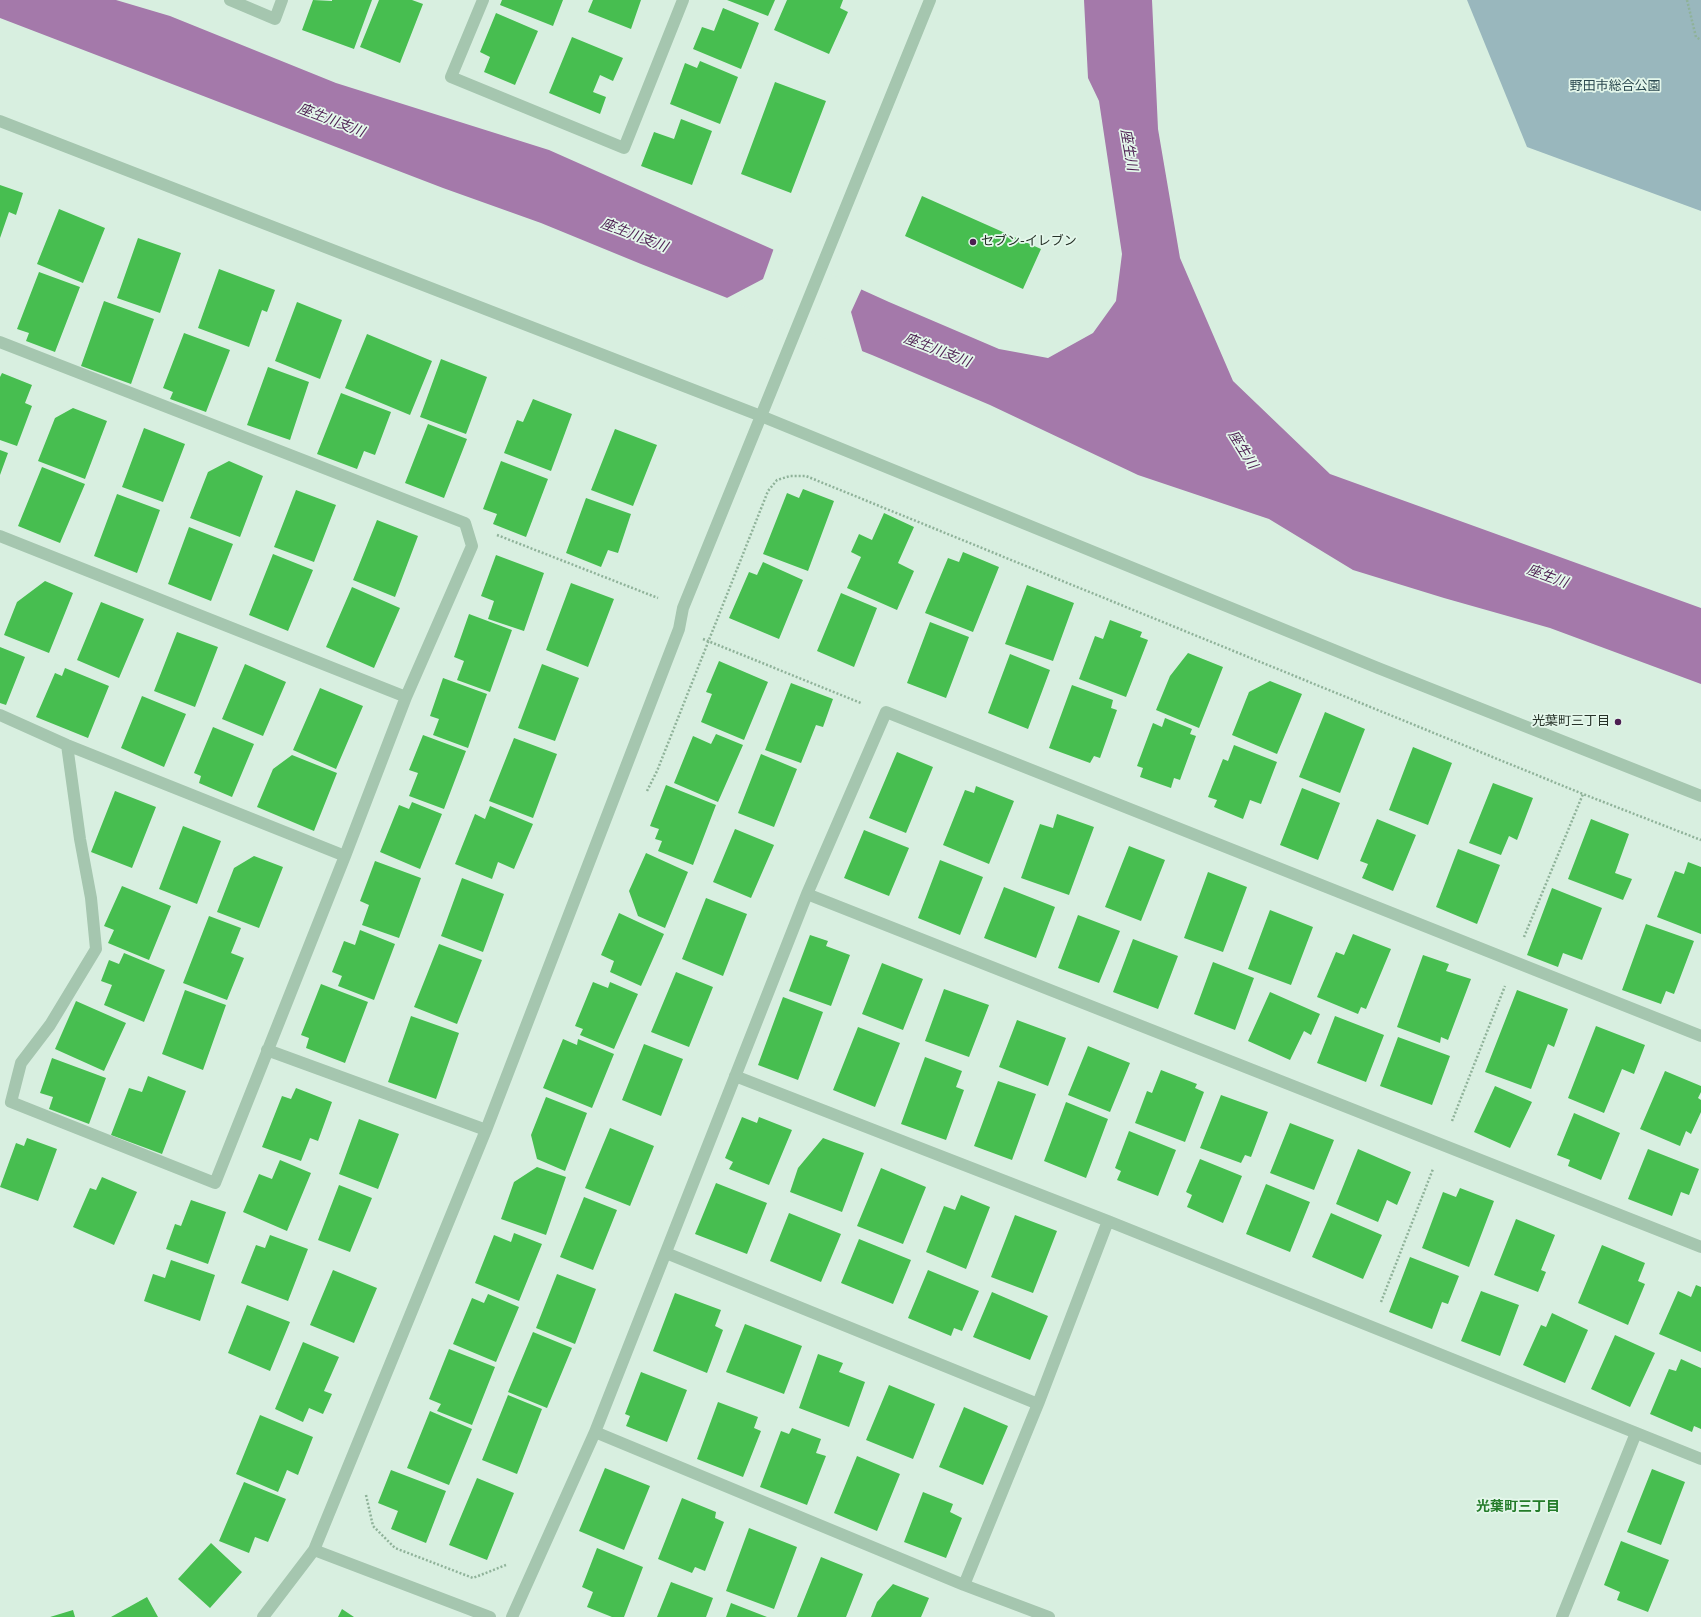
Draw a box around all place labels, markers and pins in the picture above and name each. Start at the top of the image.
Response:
place label: セブン-イレブン [981,234,1077,250]
marker: セブン-イレブン [968,237,978,247]
place label: 光葉町三丁目 [1532,714,1610,730]
marker: 光葉町三丁目 [1613,717,1623,727]

